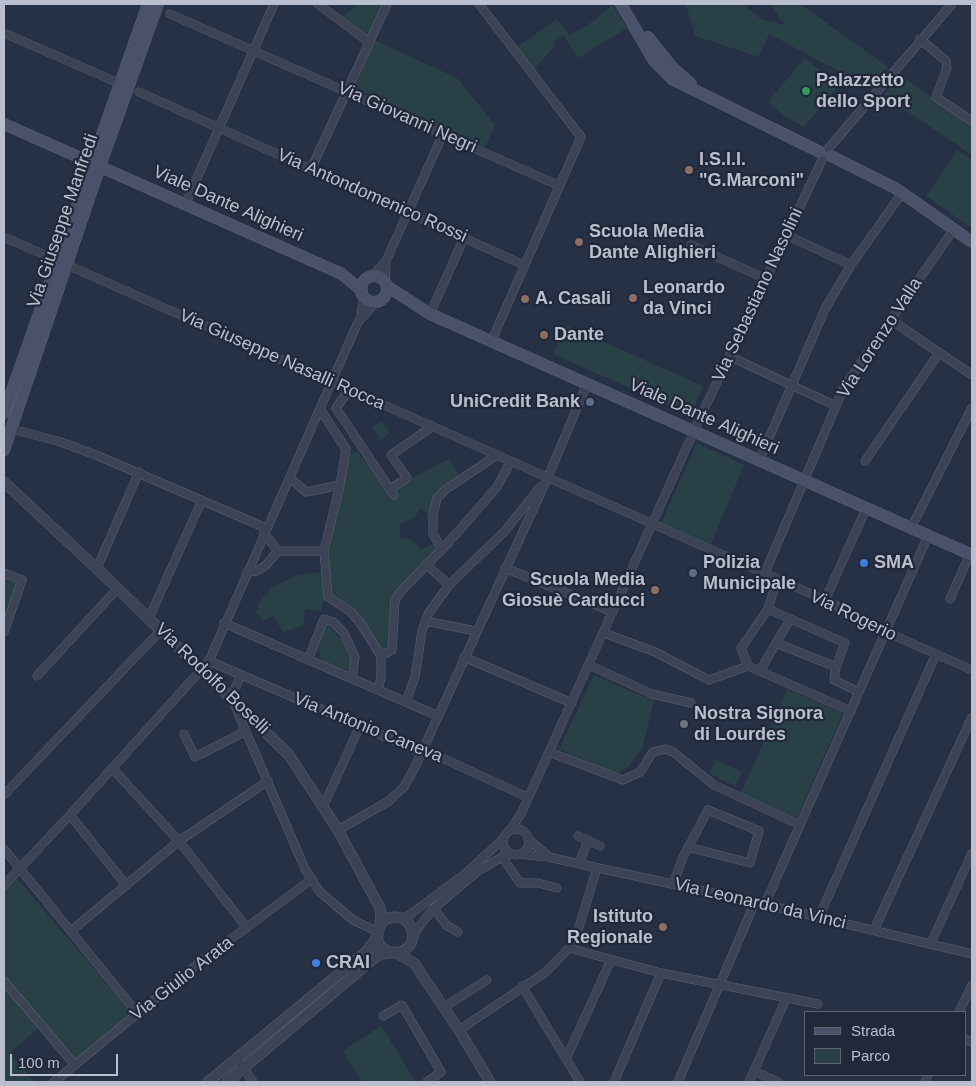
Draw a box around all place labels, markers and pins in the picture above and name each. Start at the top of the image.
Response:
place label: Palazzetto dello Sport [816,70,910,112]
marker: Palazzetto dello Sport [800,85,812,97]
place label: I.S.I.I. "G.Marconi" [699,149,804,192]
marker: I.S.I.I. "G.Marconi" [683,164,695,176]
place label: Scuola Media Dante Alighieri [589,221,716,264]
marker: Scuola Media Dante Alighieri [573,236,585,248]
place label: Leonardo da Vinci [643,277,725,320]
place label: A. Casali [535,288,611,310]
marker: Leonardo da Vinci [627,292,639,304]
marker: A. Casali [519,293,531,305]
place label: Dante [554,324,604,346]
marker: Dante [538,329,550,341]
place label: UniCredit Bank [450,391,580,413]
marker: UniCredit Bank [584,396,596,408]
place label: Polizia Municipale [703,552,796,594]
place label: SMA [874,552,914,574]
marker: SMA [858,557,870,569]
marker: Polizia Municipale [687,567,699,579]
place label: Scuola Media Giosuè Carducci [502,569,645,612]
marker: Scuola Media Giosuè Carducci [649,584,661,596]
place label: Nostra Signora di Lourdes [694,703,823,746]
marker: Nostra Signora di Lourdes [678,718,690,730]
place label: Istituto Regionale [567,906,653,949]
marker: Istituto Regionale [657,921,669,933]
place label: CRAI [326,952,370,974]
marker: CRAI [310,957,322,969]

